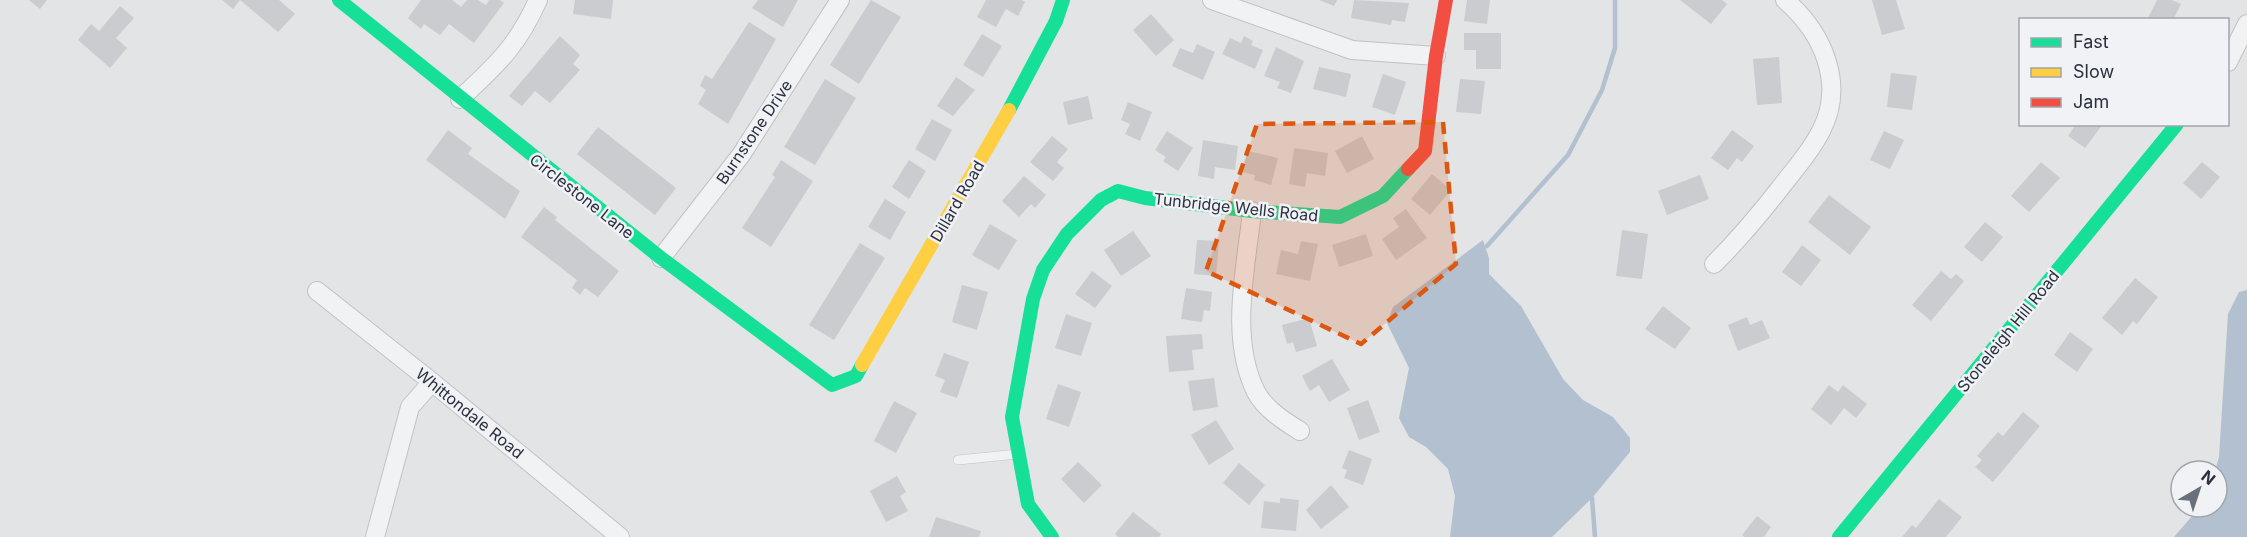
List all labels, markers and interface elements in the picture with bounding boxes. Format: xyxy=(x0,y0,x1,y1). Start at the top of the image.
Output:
legend xyxy=(2019,18,2229,126)
text: Fast xyxy=(2073,31,2109,52)
text: Slow xyxy=(2073,61,2114,82)
street label: Burnstone Drive xyxy=(712,76,796,188)
text: Jam xyxy=(2073,91,2109,112)
street label: Circlestone Lane xyxy=(526,149,638,243)
street label: Dillard Road xyxy=(926,157,988,245)
street label: Tunbridge Wells Road xyxy=(1153,188,1319,226)
street label: Stoneleigh Hill Road xyxy=(1953,266,2063,396)
street label: Whittondale Road xyxy=(412,363,528,463)
north arrow xyxy=(2169,459,2229,519)
text: N xyxy=(2197,466,2219,489)

